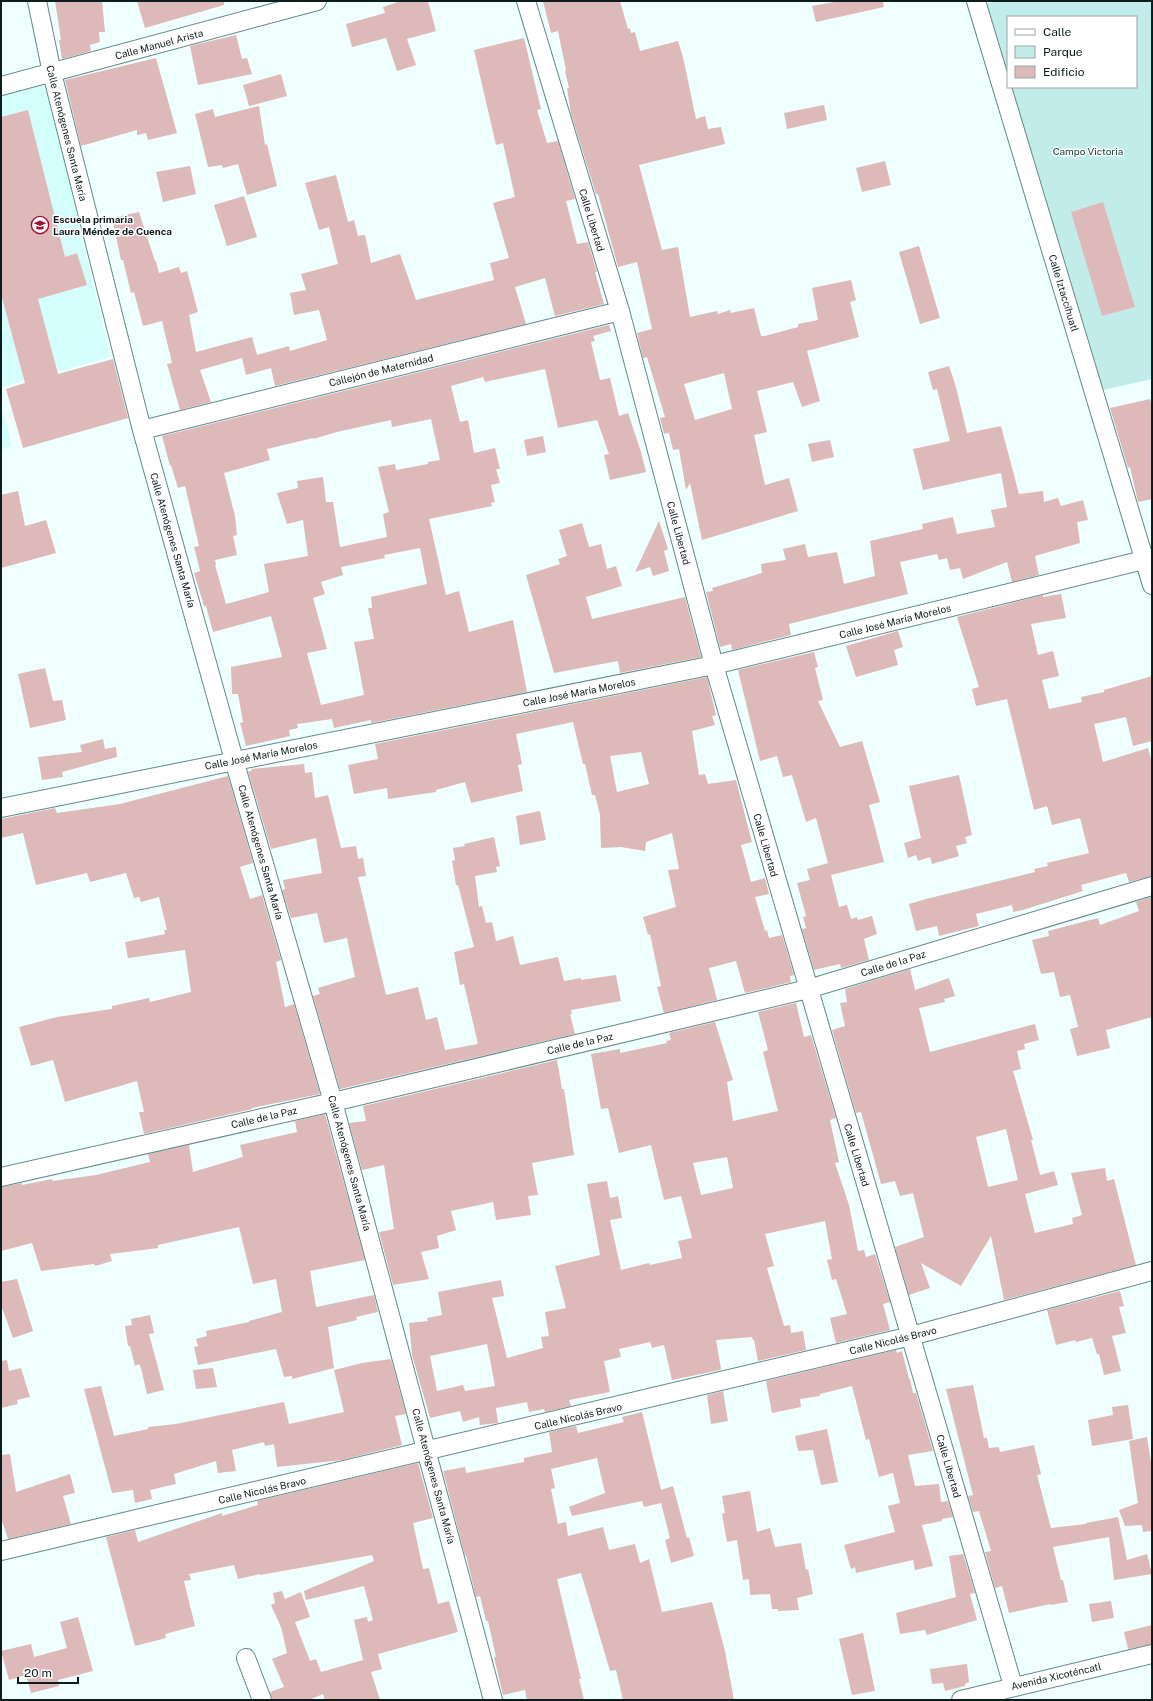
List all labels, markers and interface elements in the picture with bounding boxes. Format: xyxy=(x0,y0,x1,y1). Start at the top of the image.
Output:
legend xyxy=(1007,16,1137,88)
text: Calle xyxy=(1043,25,1072,39)
street label: Calle Manuel Arista xyxy=(114,26,204,62)
text: Parque xyxy=(1043,45,1083,59)
street label: Calle Atenógenes Santa María xyxy=(44,64,90,202)
text: Edificio xyxy=(1043,65,1085,79)
park label: Campo Victoria xyxy=(1053,145,1123,157)
street label: Calle Libertad xyxy=(577,187,607,253)
place label: Escuela primaria Laura Méndez de Cuenca xyxy=(53,213,172,237)
school or university icon: Escuela primaria Laura Méndez de Cuenca xyxy=(30,215,50,235)
street label: Calle Iztaccíhuatl xyxy=(1047,253,1081,333)
street label: Callejón de Maternidad xyxy=(328,351,434,389)
street label: Calle Atenógenes Santa María xyxy=(148,471,198,609)
street label: Calle Libertad xyxy=(665,500,693,566)
street label: Calle José María Morelos xyxy=(838,601,952,641)
street label: Calle José María Morelos xyxy=(522,675,636,709)
street label: Calle José María Morelos xyxy=(204,738,318,772)
street label: Calle Atenógenes Santa María xyxy=(236,783,286,921)
street label: Calle Libertad xyxy=(751,812,781,878)
street label: Calle de la Paz xyxy=(859,947,927,979)
street label: Calle de la Paz xyxy=(546,1030,614,1056)
street label: Calle Atenógenes Santa María xyxy=(326,1094,374,1232)
street label: Calle de la Paz xyxy=(230,1104,298,1130)
street label: Calle Libertad xyxy=(842,1122,872,1188)
street label: Calle Nicolás Bravo xyxy=(848,1323,938,1357)
street label: Calle Nicolás Bravo xyxy=(533,1400,623,1432)
street label: Calle Atenógenes Santa María xyxy=(410,1407,458,1545)
street label: Calle Libertad xyxy=(934,1433,964,1499)
street label: Calle Nicolás Bravo xyxy=(217,1474,307,1506)
scale bar xyxy=(18,1659,78,1685)
street label: Avenida Xicoténcatl xyxy=(1010,1660,1102,1692)
text: 20 m xyxy=(24,1666,52,1680)

